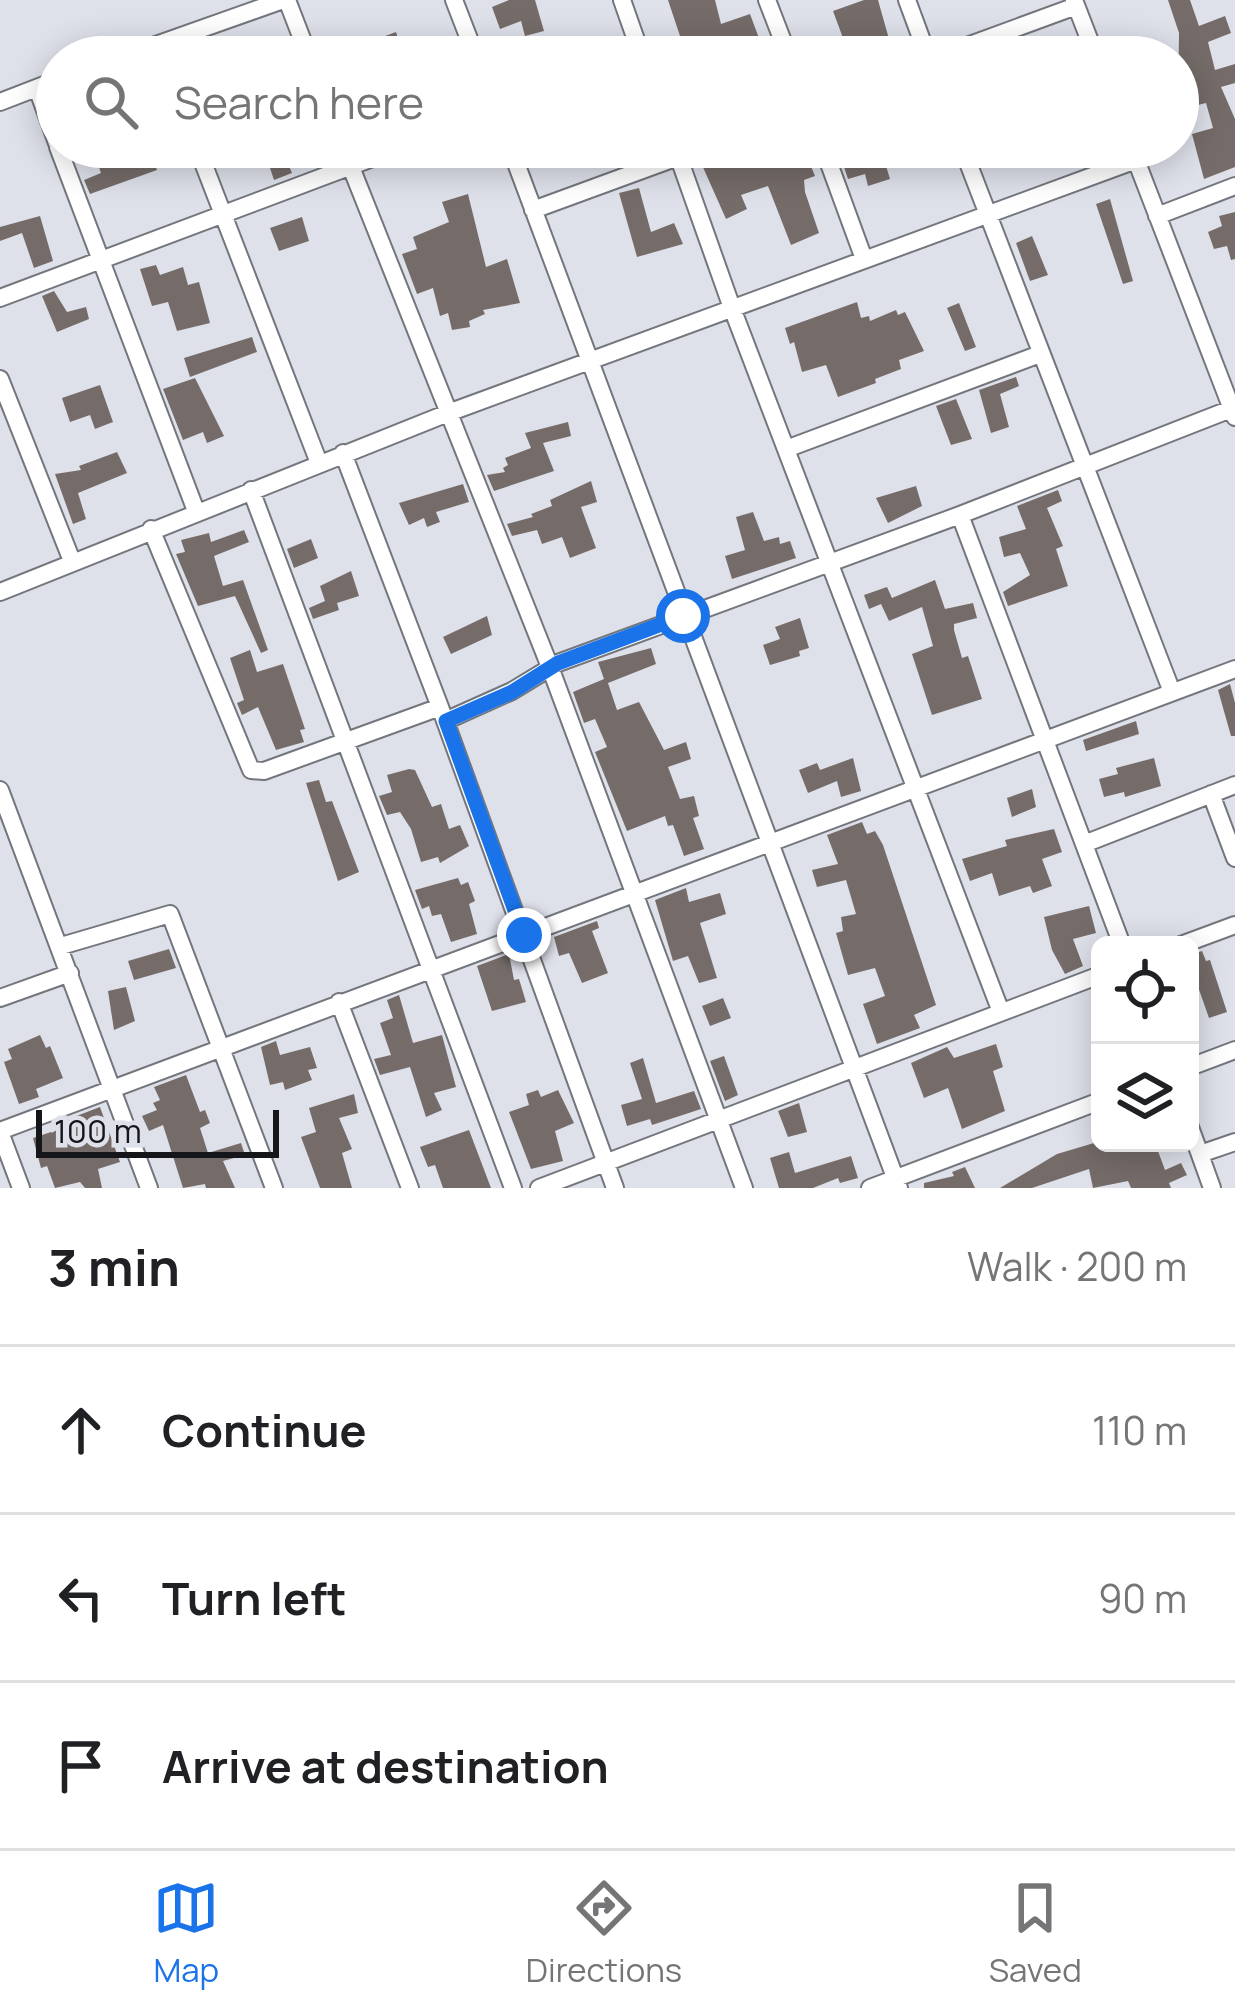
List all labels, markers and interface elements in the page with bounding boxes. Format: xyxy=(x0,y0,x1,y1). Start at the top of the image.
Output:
search box xyxy=(36,36,1199,168)
icon: search xyxy=(78,69,144,135)
text: Search here xyxy=(174,71,424,133)
route start xyxy=(656,589,710,643)
route end xyxy=(497,908,551,962)
map controls xyxy=(1091,936,1199,1152)
button: locate xyxy=(1091,936,1199,1044)
button: layers xyxy=(1091,1044,1199,1152)
scale bar xyxy=(36,1104,279,1157)
text: 100 m xyxy=(54,1108,142,1153)
text: 3 min xyxy=(48,1232,180,1301)
text: Walk · 200 m xyxy=(967,1239,1187,1293)
icon: ahead xyxy=(48,1397,114,1463)
text: Continue xyxy=(162,1399,367,1461)
text: 110 m xyxy=(1092,1403,1187,1457)
icon: left xyxy=(48,1565,114,1631)
text: Turn left xyxy=(162,1567,347,1629)
text: 90 m xyxy=(1098,1571,1187,1625)
icon: arrive xyxy=(48,1733,114,1799)
text: Arrive at destination xyxy=(162,1735,609,1797)
tab: Map xyxy=(153,1875,219,1992)
tab: Directions xyxy=(526,1875,682,1992)
tab: Saved xyxy=(989,1875,1082,1992)

